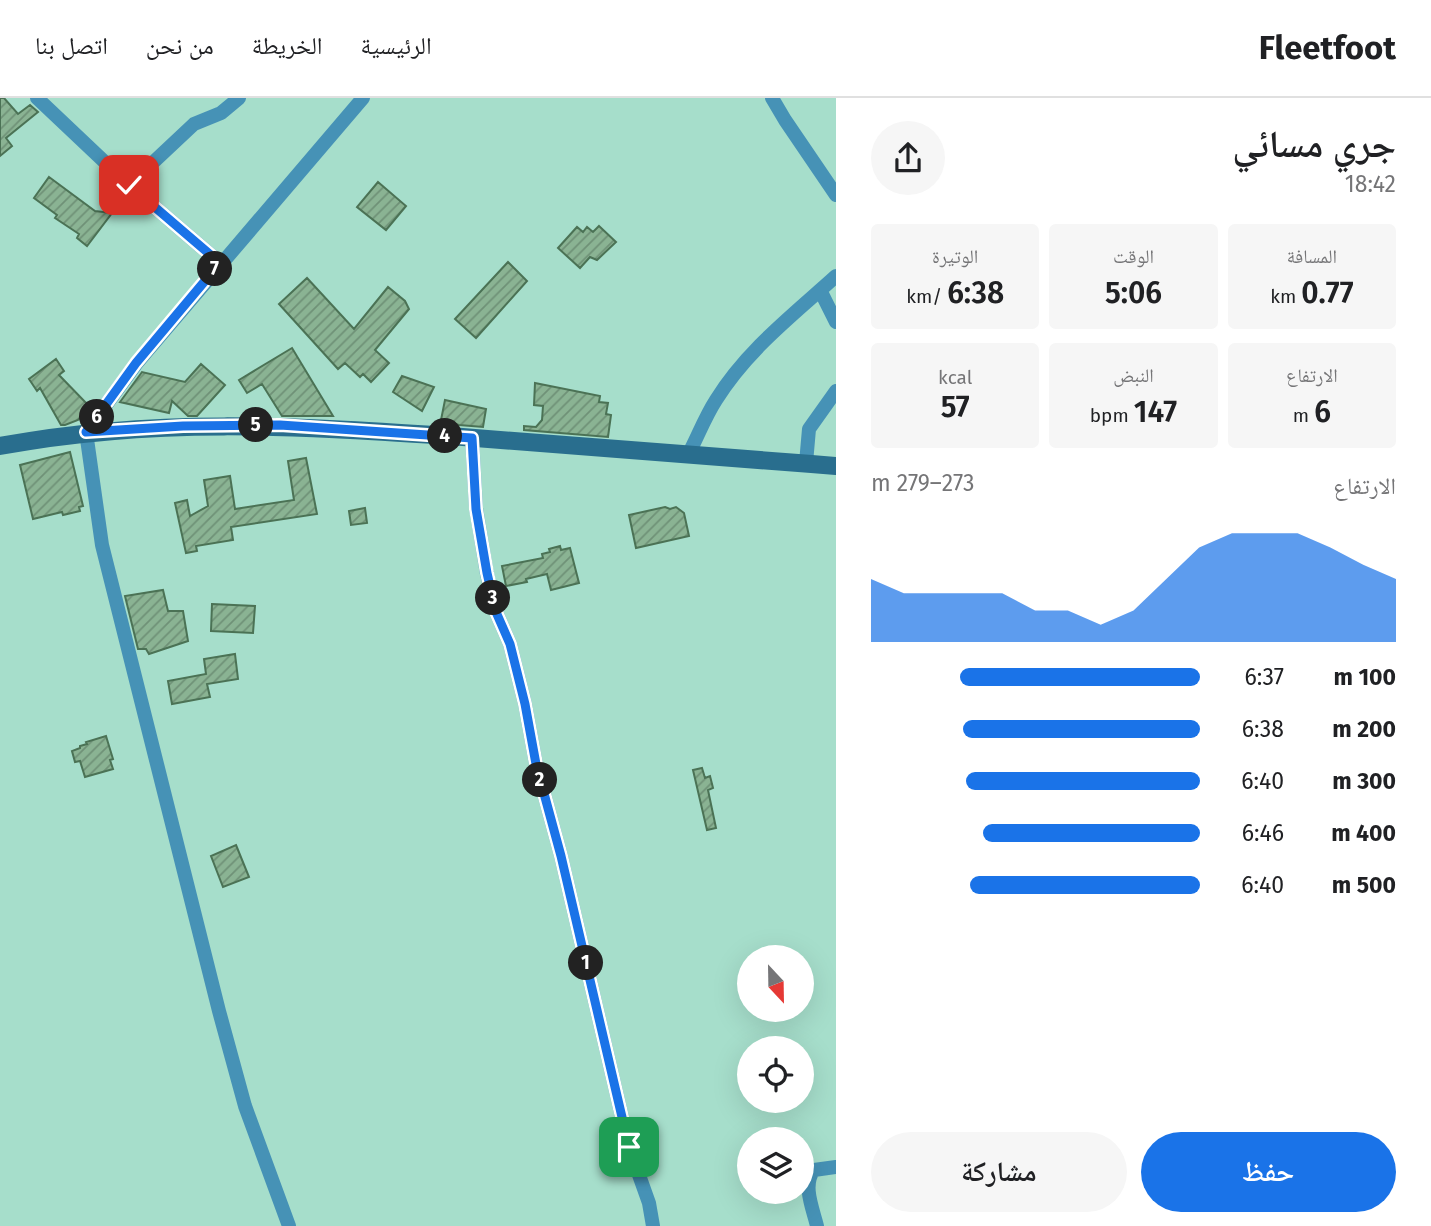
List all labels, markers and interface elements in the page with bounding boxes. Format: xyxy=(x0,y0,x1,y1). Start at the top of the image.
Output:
text: Fleetfoot xyxy=(1259,28,1396,68)
text: اتصل بنا xyxy=(35,32,108,60)
text: من نحن xyxy=(146,32,214,60)
text: الخريطة xyxy=(252,32,322,60)
text: الرئيسية xyxy=(360,32,432,60)
button: share xyxy=(871,121,945,195)
text: جري مسائي xyxy=(1232,121,1396,167)
pin xyxy=(99,155,159,215)
icon: check xyxy=(110,166,148,204)
text: 18:42 xyxy=(1345,170,1396,198)
text: الوتيرة xyxy=(932,245,978,268)
text: الوقت xyxy=(1113,245,1154,268)
text: المسافة xyxy=(1287,245,1337,268)
pin: 7 xyxy=(198,252,232,286)
text: 7 xyxy=(210,257,219,280)
text: 6:38 xyxy=(947,275,1004,311)
text: 5:06 xyxy=(1105,275,1162,311)
text: 0.77 xyxy=(1301,275,1354,311)
text: /km xyxy=(906,285,947,308)
text: km xyxy=(1270,285,1301,308)
text: النبض xyxy=(1113,364,1154,387)
text: الارتفاع xyxy=(1286,364,1338,387)
text: kcal xyxy=(938,366,972,389)
text: 57 xyxy=(941,389,970,425)
text: 147 xyxy=(1134,394,1177,430)
text: 6 xyxy=(1314,394,1331,430)
pin: 6 xyxy=(80,400,114,434)
text: bpm xyxy=(1090,404,1134,427)
text: m xyxy=(1293,404,1314,427)
text: 6 xyxy=(91,405,102,428)
pin: 5 xyxy=(238,408,274,442)
text: 5 xyxy=(250,413,261,436)
pin: 4 xyxy=(428,418,462,454)
text: 4 xyxy=(439,424,450,447)
text: 273–279 m xyxy=(871,469,974,497)
text: الارتفاع xyxy=(1333,472,1396,500)
pin: 3 xyxy=(476,580,510,616)
text: 3 xyxy=(488,586,497,609)
text: 6:37 xyxy=(1244,663,1284,691)
text: 100 m xyxy=(1334,663,1396,691)
text: 6:38 xyxy=(1242,715,1284,743)
text: 200 m xyxy=(1332,715,1396,743)
pin: 2 xyxy=(522,762,558,798)
text: 6:40 xyxy=(1241,767,1284,795)
text: 300 m xyxy=(1332,767,1396,795)
text: 2 xyxy=(535,768,544,791)
text: 6:46 xyxy=(1242,819,1284,847)
text: 400 m xyxy=(1331,819,1396,847)
text: 6:40 xyxy=(1241,871,1284,899)
text: 500 m xyxy=(1332,871,1396,899)
north arrow xyxy=(737,945,814,1022)
map controls xyxy=(737,945,814,1204)
pin: 1 xyxy=(568,946,604,980)
text: 1 xyxy=(581,951,590,974)
button: locate xyxy=(737,1036,814,1113)
pin xyxy=(599,1117,659,1177)
button: layers xyxy=(737,1127,814,1204)
icon: arrive xyxy=(610,1128,648,1166)
button: مشاركة xyxy=(871,1132,1127,1212)
button: حفظ xyxy=(1141,1132,1396,1212)

